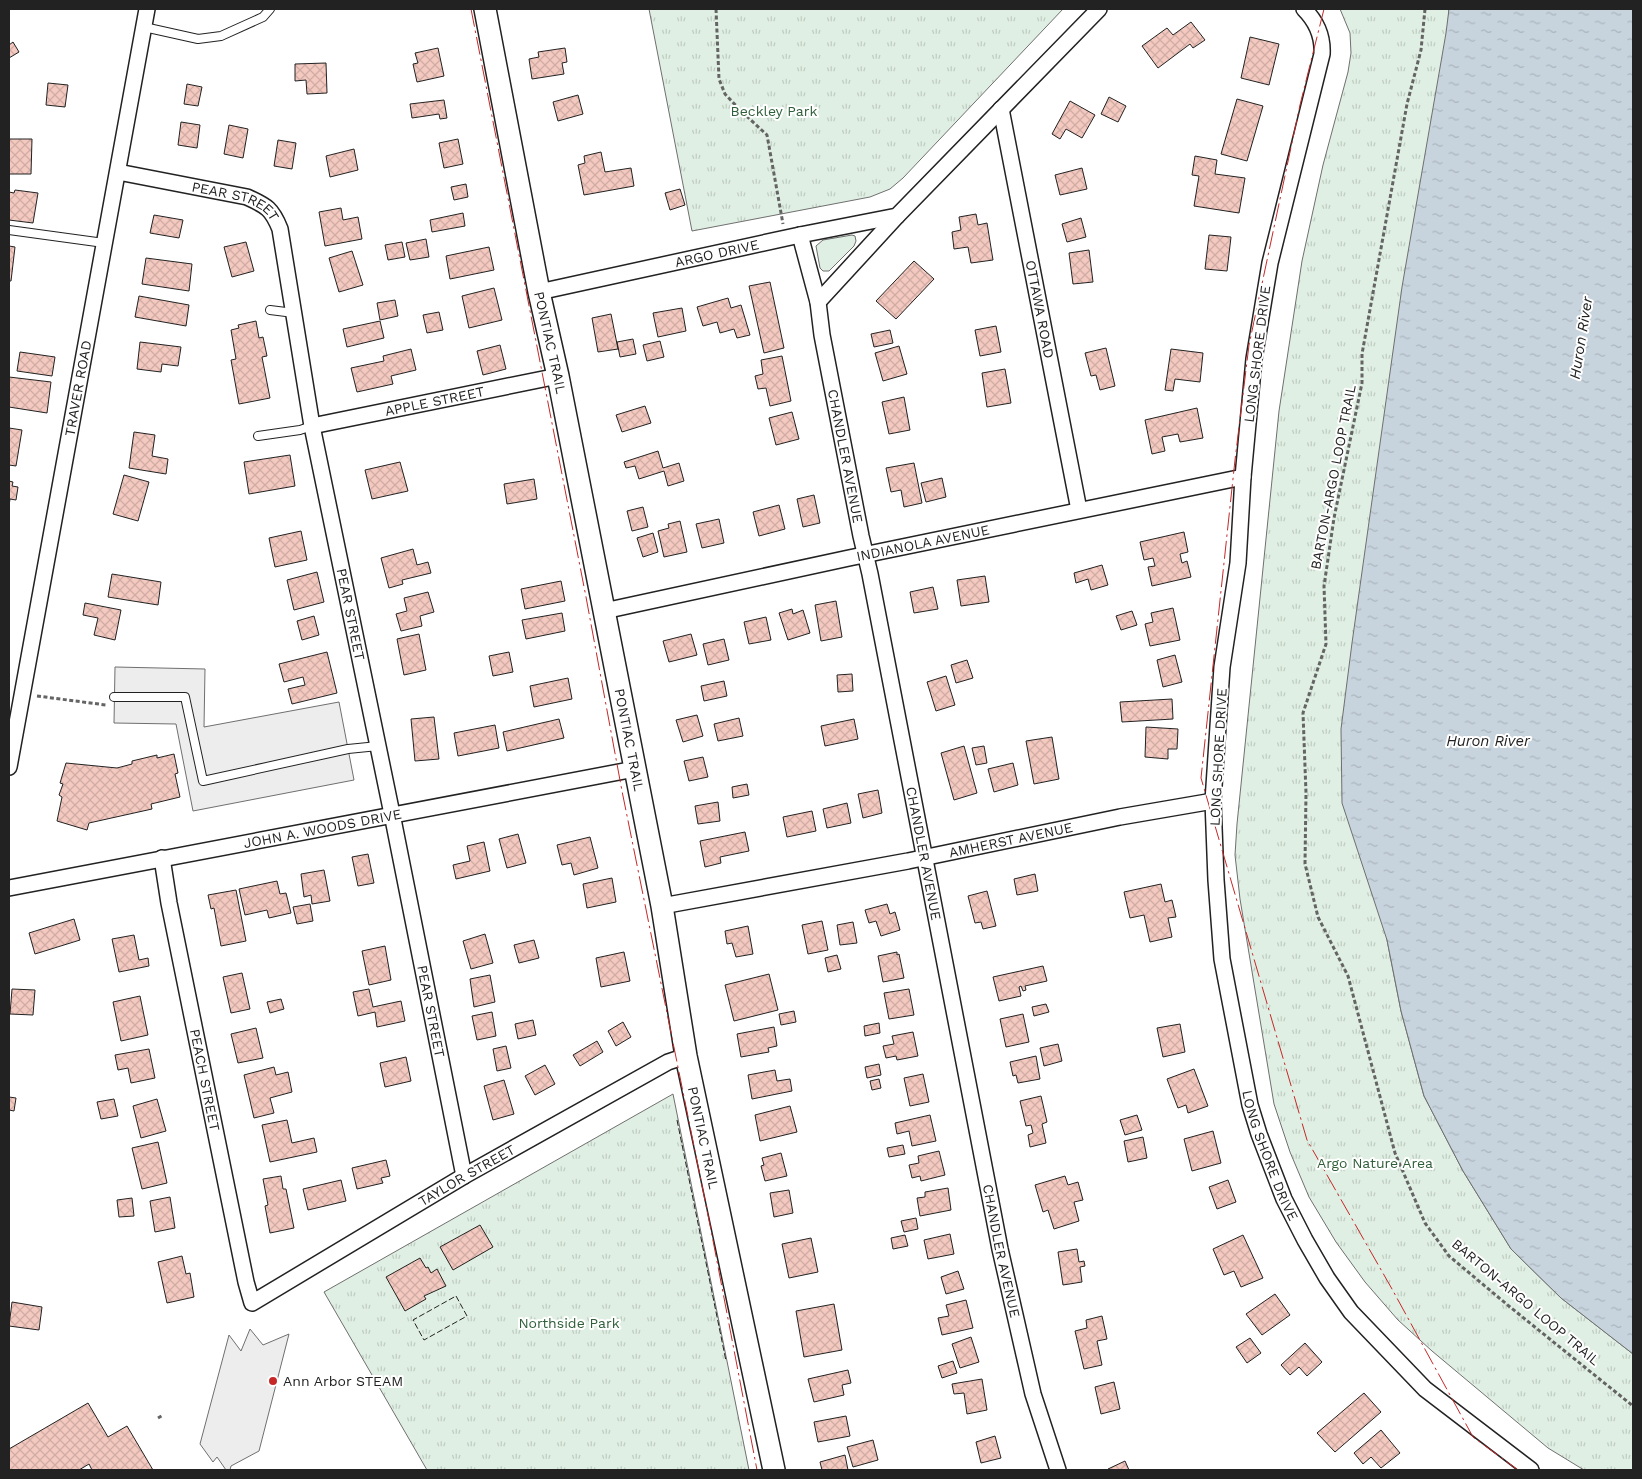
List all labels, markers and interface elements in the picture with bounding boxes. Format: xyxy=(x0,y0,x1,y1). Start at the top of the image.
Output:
park label: Beckley Park xyxy=(731,103,817,119)
street label: PEAR STREET xyxy=(190,178,283,224)
street label: ARGO DRIVE xyxy=(673,236,760,270)
street label: OTTAWA ROAD xyxy=(1023,259,1057,360)
street label: LONG SHORE DRIVE xyxy=(1241,284,1273,423)
street label: PONTIAC TRAIL xyxy=(531,290,569,395)
water label: Huron River xyxy=(1566,294,1597,381)
street label: TRAVER ROAD xyxy=(61,339,95,437)
street label: APPLE STREET xyxy=(383,383,486,419)
street label: BARTON-ARGO LOOP TRAIL xyxy=(1307,383,1359,571)
street label: CHANDLER AVENUE xyxy=(825,388,866,524)
street label: INDIANOLA AVENUE xyxy=(855,521,991,564)
street label: PEAR STREET xyxy=(334,567,368,662)
street label: PONTIAC TRAIL xyxy=(611,687,647,793)
street label: LONG SHORE DRIVE xyxy=(1206,688,1230,826)
water label: Huron River xyxy=(1446,732,1531,750)
street label: CHANDLER AVENUE xyxy=(903,785,945,922)
street label: JOHN A. WOODS DRIVE xyxy=(242,806,403,851)
street label: AMHERST AVENUE xyxy=(947,819,1074,860)
street label: PEAR STREET xyxy=(414,964,448,1059)
street label: PEACH STREET xyxy=(187,1027,223,1133)
street label: PONTIAC TRAIL xyxy=(685,1085,722,1191)
street label: LONG SHORE DRIVE xyxy=(1239,1089,1302,1223)
street label: TAYLOR STREET xyxy=(416,1141,518,1209)
park label: Argo Nature Area xyxy=(1317,1155,1433,1171)
street label: CHANDLER AVENUE xyxy=(980,1183,1023,1319)
street label: BARTON-ARGO LOOP TRAIL xyxy=(1449,1235,1603,1369)
park label: Northside Park xyxy=(518,1315,620,1331)
place label: Ann Arbor STEAM xyxy=(283,1373,403,1389)
marker: Ann Arbor STEAM xyxy=(267,1375,279,1387)

